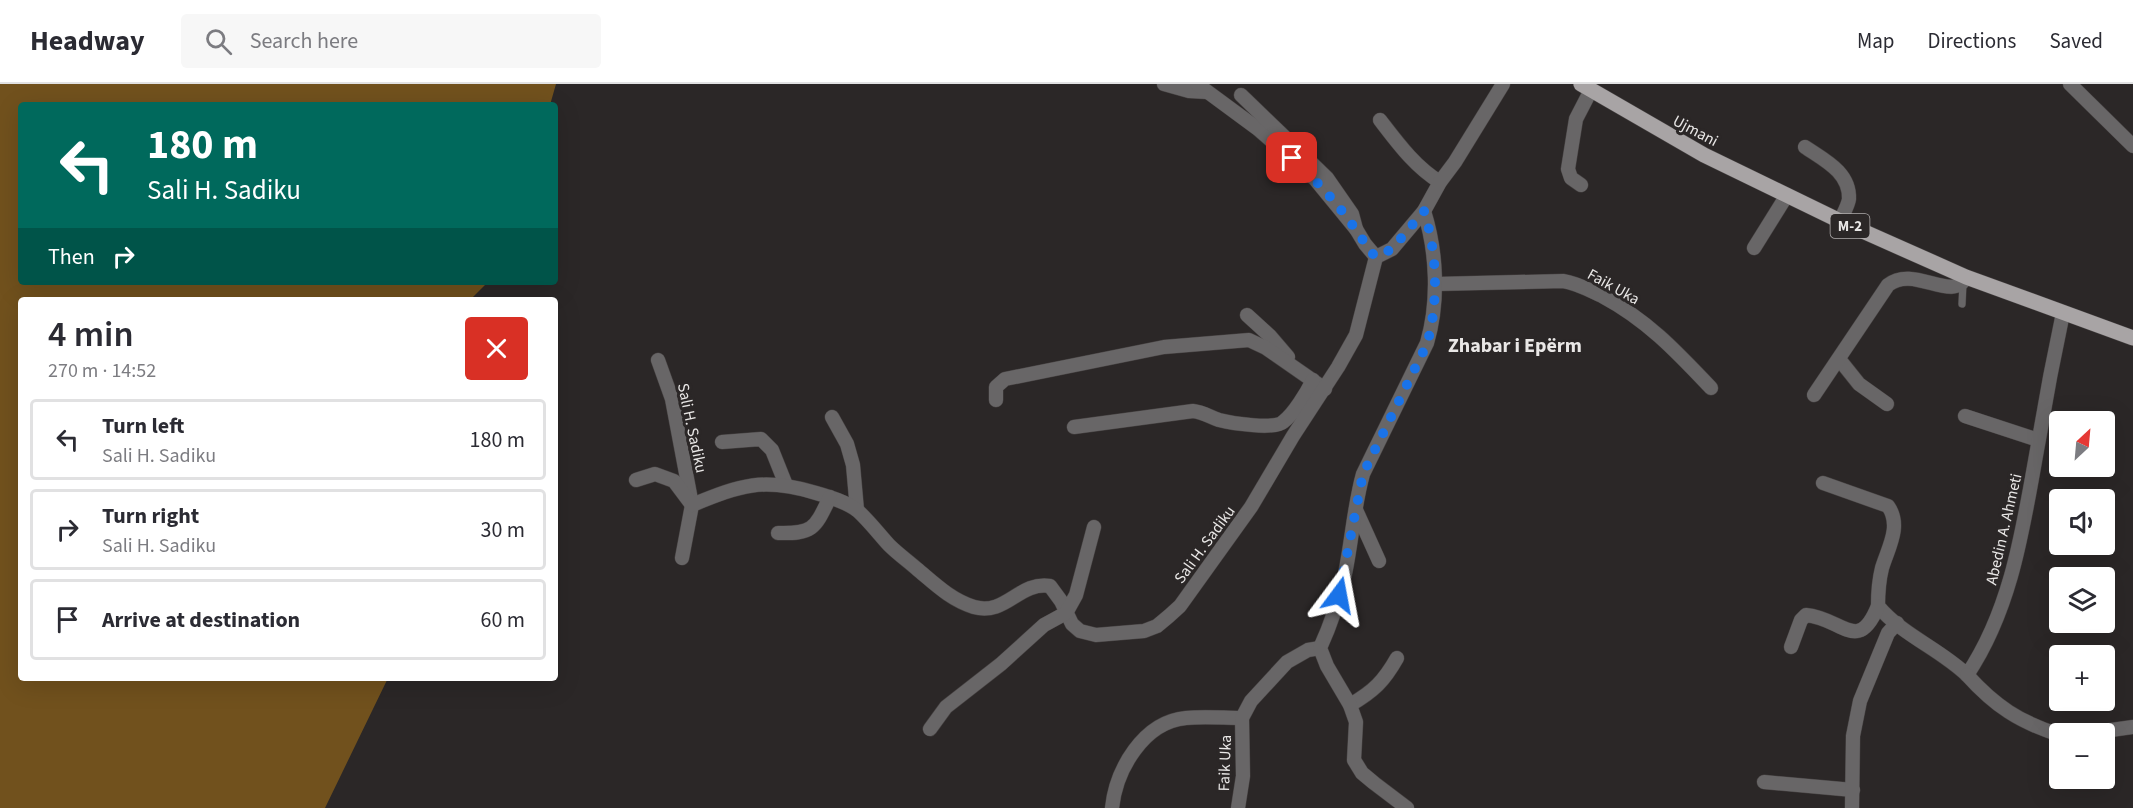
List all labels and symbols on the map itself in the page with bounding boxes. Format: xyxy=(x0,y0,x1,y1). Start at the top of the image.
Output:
street label: Ujmani xyxy=(1669,110,1722,152)
pin xyxy=(1266,132,1317,183)
road number: M-2 xyxy=(1830,214,1870,238)
street label: Faik Uka xyxy=(1583,264,1644,310)
district label: Zhabar i Epërm xyxy=(1448,332,1582,360)
street label: Sali H. Sadiku xyxy=(672,381,712,475)
north arrow xyxy=(2049,411,2115,477)
street label: Abedin A. Ahmeti xyxy=(1980,471,2028,587)
street label: Sali H. Sadiku xyxy=(1169,501,1241,588)
position arrow xyxy=(1307,563,1371,627)
street label: Faik Uka xyxy=(1213,734,1237,792)

